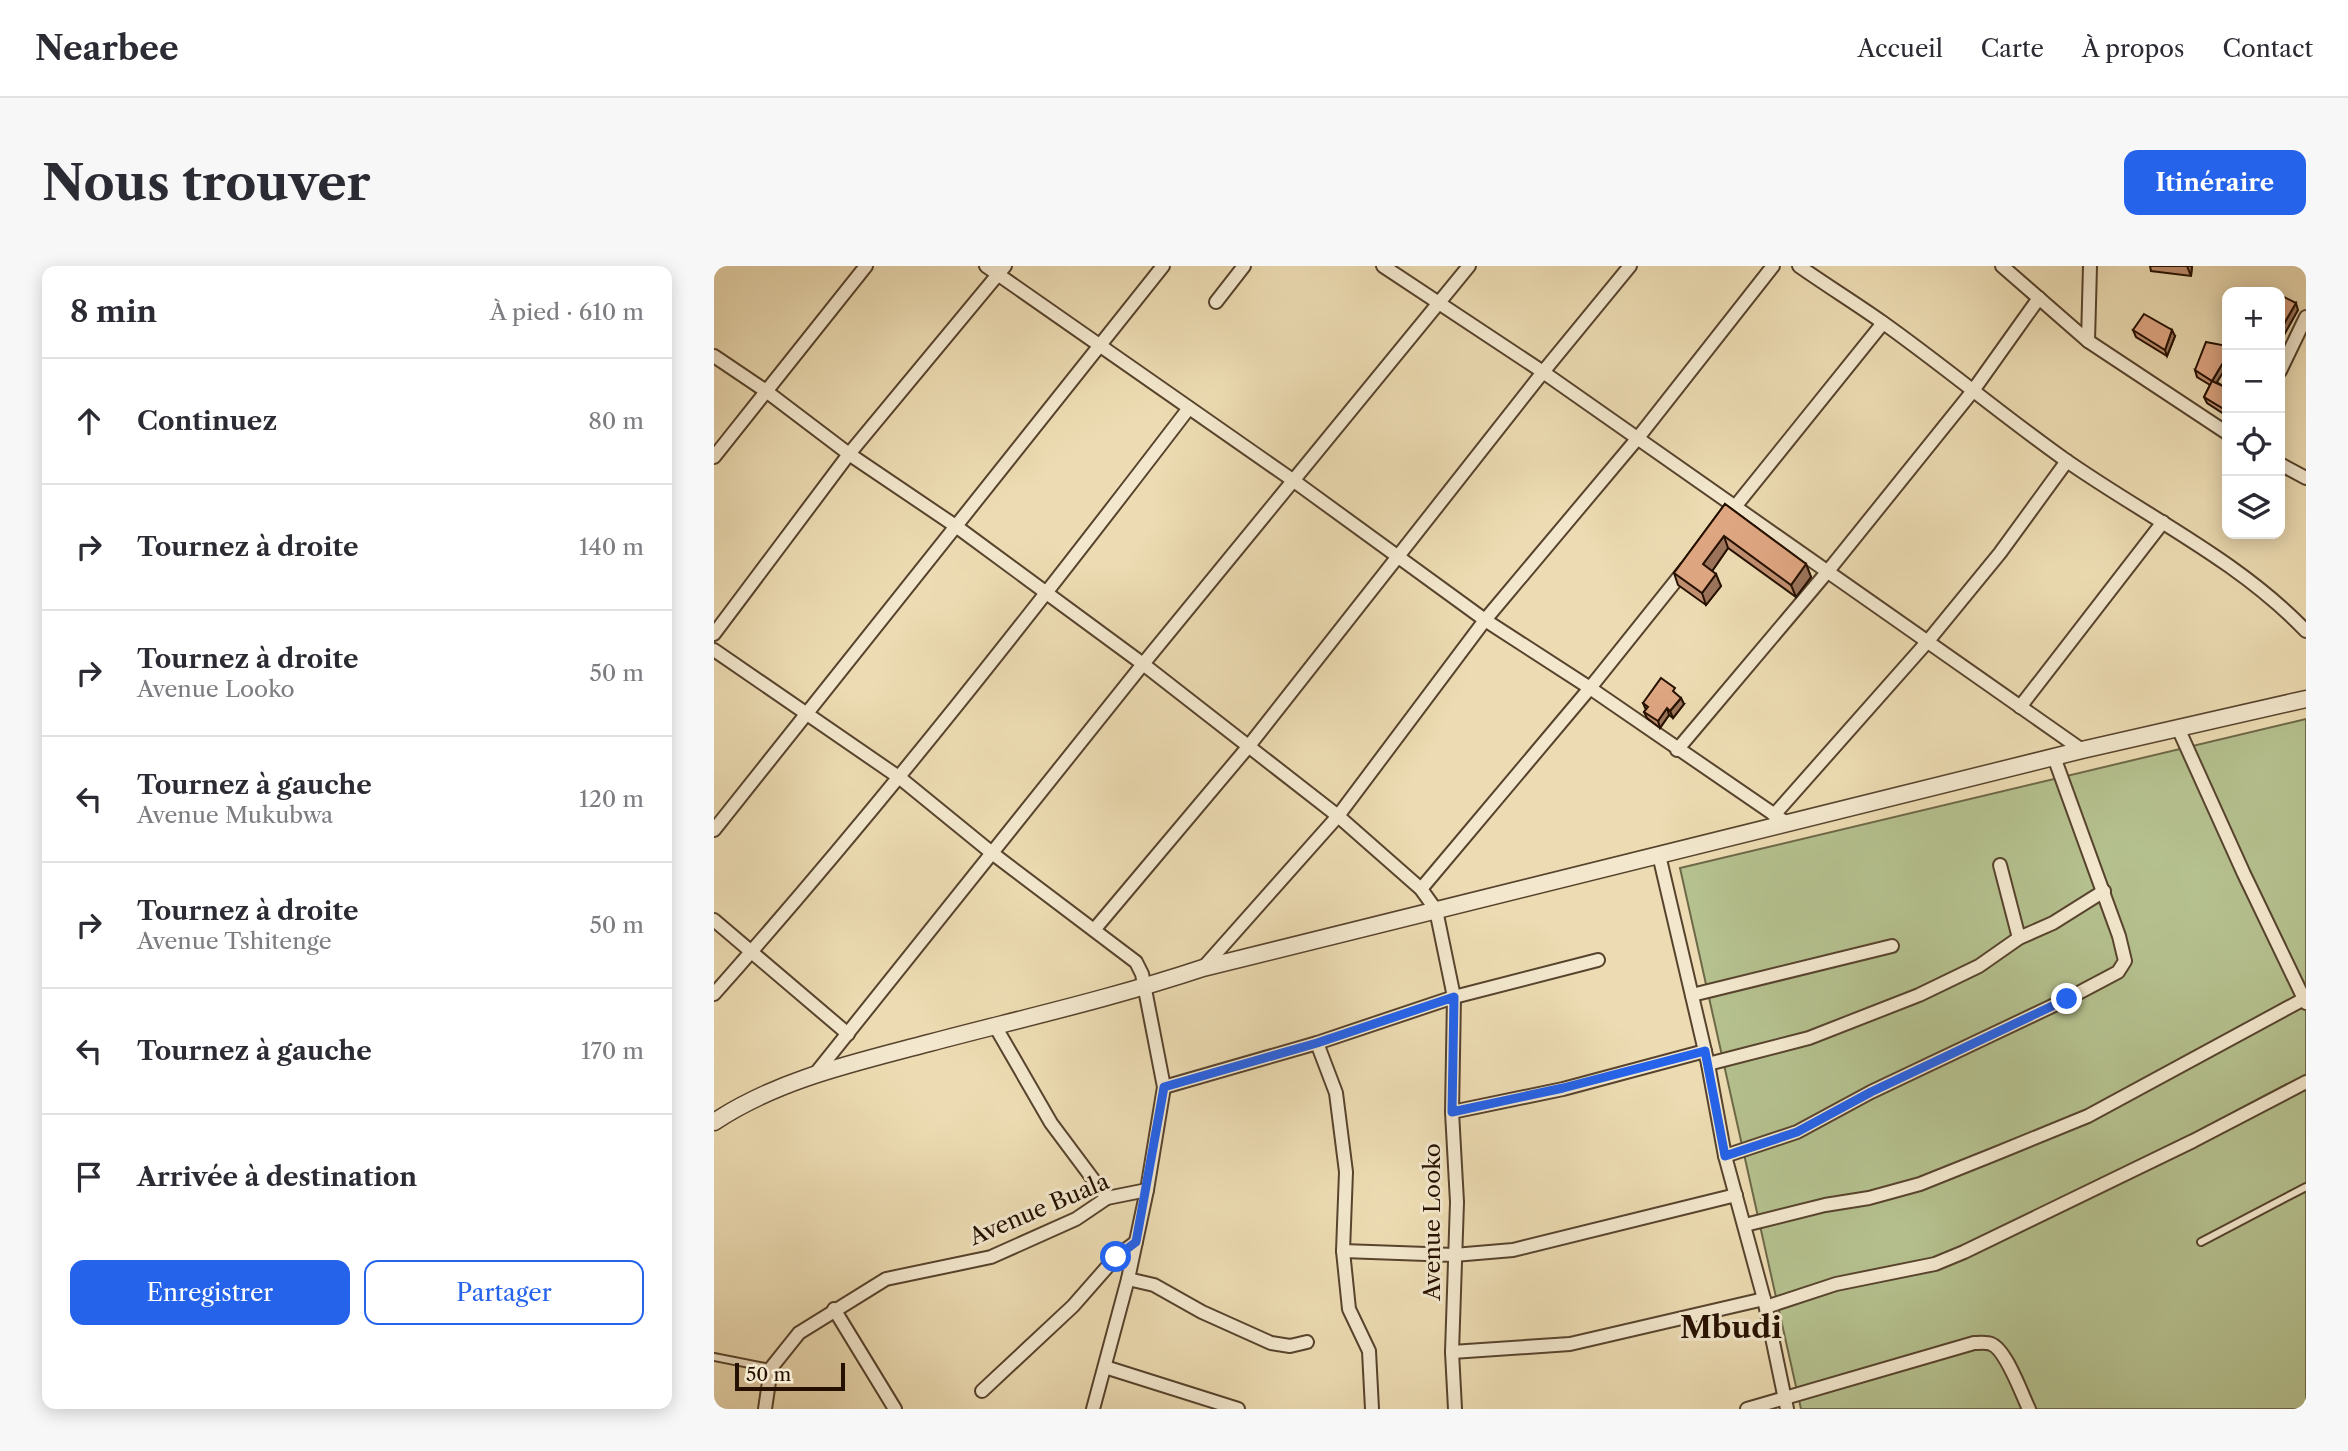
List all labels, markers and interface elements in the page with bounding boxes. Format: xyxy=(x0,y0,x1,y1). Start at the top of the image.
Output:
text: Nearbee xyxy=(35,28,179,69)
text: Accueil xyxy=(1858,34,1943,63)
text: Carte xyxy=(1981,34,2044,63)
text: À propos xyxy=(2082,34,2185,63)
text: Contact xyxy=(2223,34,2313,63)
button: Itinéraire xyxy=(2124,150,2306,215)
text: Nous trouver xyxy=(42,152,370,213)
map controls xyxy=(2222,287,2285,539)
button: + xyxy=(2222,287,2285,350)
text: 8 min xyxy=(70,293,157,330)
text: À pied · 610 m xyxy=(490,298,644,326)
button: − xyxy=(2222,350,2285,413)
icon: ahead xyxy=(70,402,108,440)
text: Continuez xyxy=(137,405,277,437)
text: 80 m xyxy=(588,407,644,435)
button: locate xyxy=(2222,413,2285,476)
button: layers xyxy=(2222,476,2285,539)
icon: right xyxy=(70,528,108,566)
text: Tournez à droite xyxy=(137,531,359,563)
text: 140 m xyxy=(579,533,644,561)
text: Tournez à droite xyxy=(137,643,359,675)
icon: right xyxy=(70,654,108,692)
text: 50 m xyxy=(589,659,644,687)
text: Avenue Looko xyxy=(137,675,295,703)
text: Tournez à gauche xyxy=(137,769,372,801)
icon: left xyxy=(70,780,108,818)
text: 120 m xyxy=(579,785,644,813)
text: Avenue Mukubwa xyxy=(137,801,333,829)
text: Tournez à droite xyxy=(137,895,359,927)
icon: right xyxy=(70,906,108,944)
text: 50 m xyxy=(589,911,644,939)
text: Avenue Tshitenge xyxy=(137,927,332,955)
route end xyxy=(2051,983,2082,1014)
icon: left xyxy=(70,1032,108,1070)
text: Tournez à gauche xyxy=(137,1035,372,1067)
text: 170 m xyxy=(581,1037,644,1065)
street label: Avenue Looko xyxy=(1418,1143,1446,1302)
icon: arrive xyxy=(70,1158,108,1196)
text: Arrivée à destination xyxy=(137,1161,417,1193)
street label: Avenue Buala xyxy=(964,1167,1114,1251)
route start xyxy=(1100,1241,1131,1272)
button: Enregistrer xyxy=(70,1260,350,1325)
button: Partager xyxy=(364,1260,644,1325)
district label: Mbudi xyxy=(1680,1309,1782,1346)
scale bar xyxy=(735,1360,845,1392)
text: 50 m xyxy=(746,1363,791,1386)

